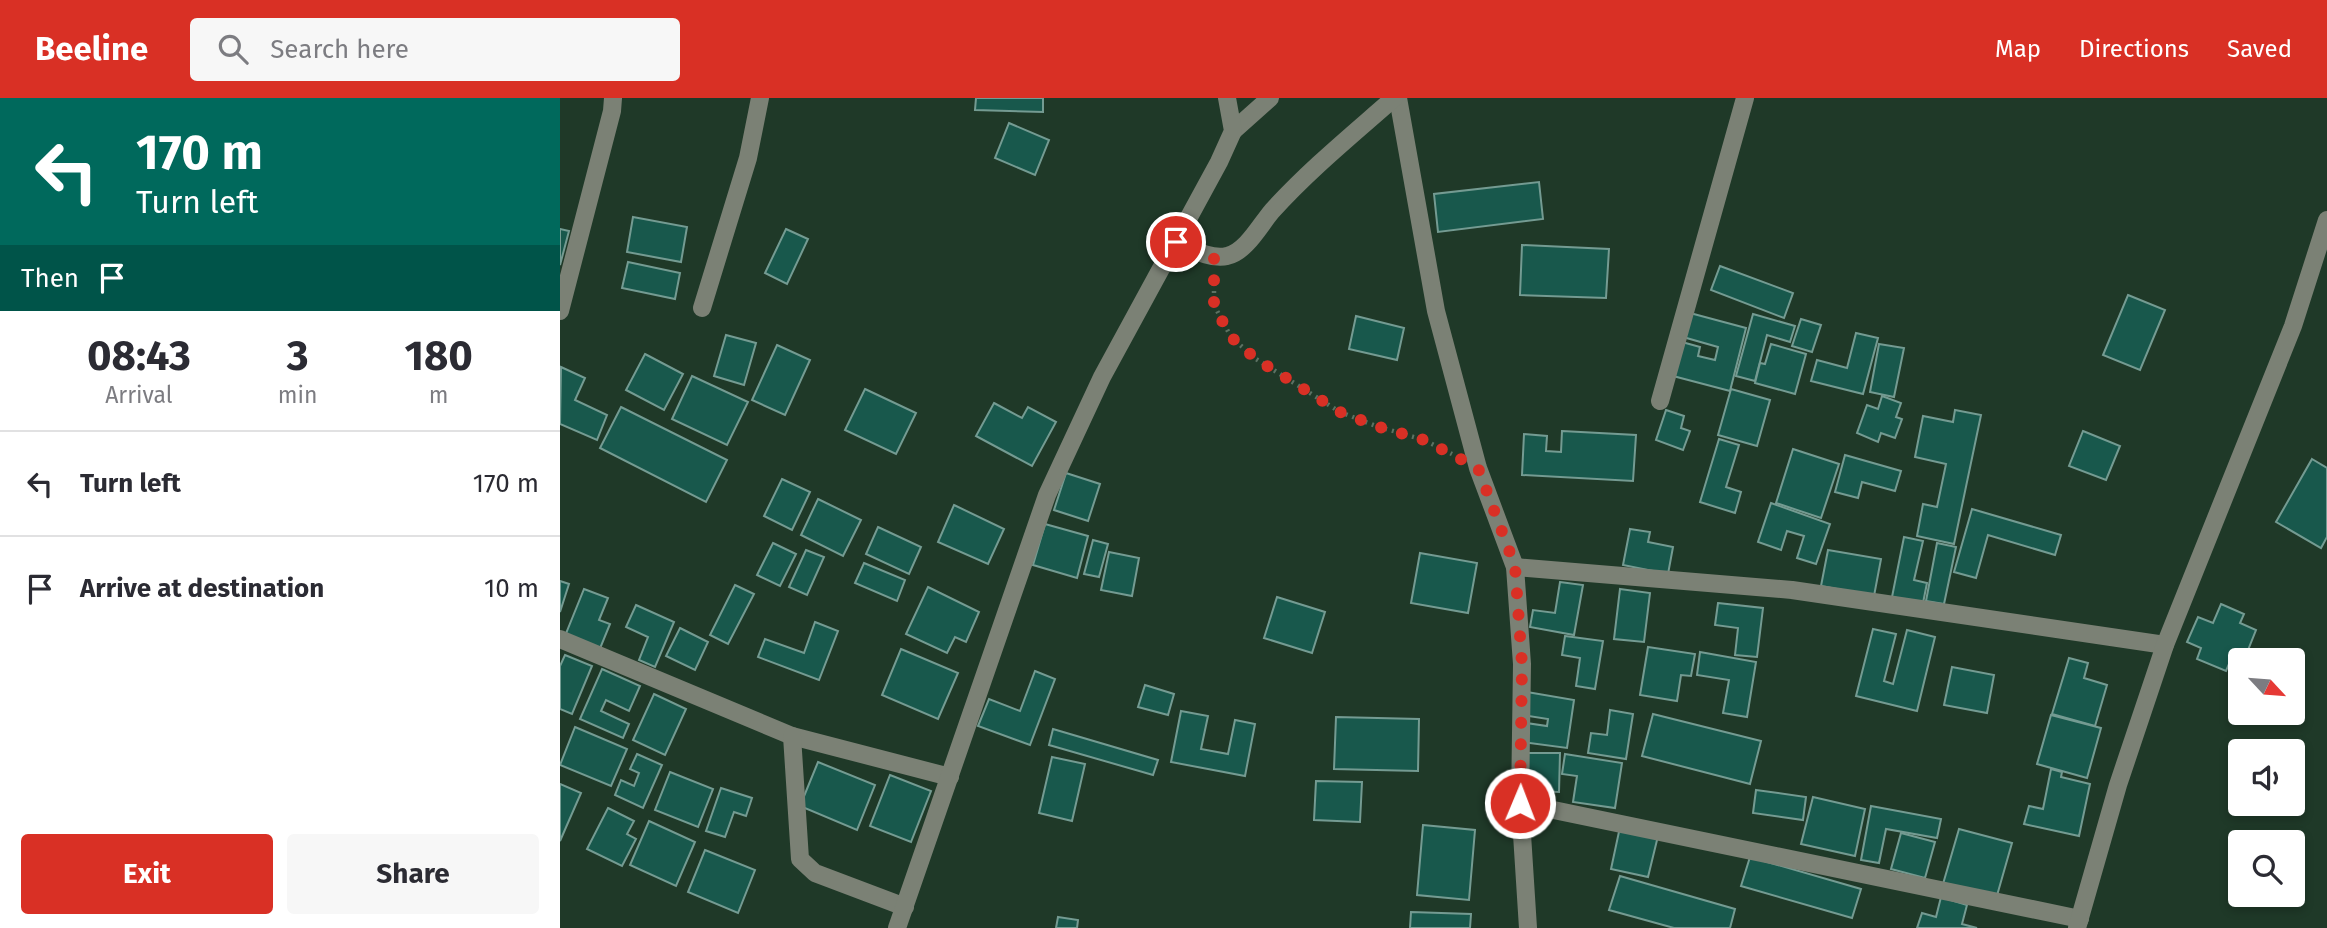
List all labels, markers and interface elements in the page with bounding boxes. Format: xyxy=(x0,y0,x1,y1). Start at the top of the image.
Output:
search box xyxy=(190,18,680,81)
text: Beeline xyxy=(35,29,148,69)
icon: search xyxy=(214,30,252,68)
text: Search here xyxy=(270,34,409,65)
text: Map xyxy=(1995,35,2041,63)
text: Directions xyxy=(2079,35,2189,63)
text: Saved xyxy=(2227,35,2292,63)
text: 170 m xyxy=(136,123,263,182)
icon: left xyxy=(21,126,112,217)
text: Turn left xyxy=(136,183,258,221)
pin xyxy=(1146,212,1206,272)
icon: arrive xyxy=(1157,223,1195,261)
icon: arrive xyxy=(93,259,131,297)
text: Then xyxy=(21,263,79,294)
text: 08:43 xyxy=(87,331,191,381)
text: 3 xyxy=(287,331,309,381)
text: 180 xyxy=(404,331,473,381)
text: Arrival xyxy=(105,381,173,409)
text: min xyxy=(278,381,317,409)
text: m xyxy=(429,381,449,409)
icon: left xyxy=(21,465,59,503)
text: Turn left xyxy=(80,468,181,499)
text: 170 m xyxy=(473,468,539,499)
icon: arrive xyxy=(21,570,59,608)
text: Arrive at destination xyxy=(80,573,324,604)
text: 10 m xyxy=(484,573,539,604)
north arrow xyxy=(2228,648,2305,724)
map controls xyxy=(2228,648,2305,907)
button: sound xyxy=(2228,739,2305,816)
position arrow xyxy=(1483,766,1557,840)
button: search xyxy=(2228,830,2305,907)
button: Exit xyxy=(21,834,273,914)
button: Share xyxy=(287,834,539,914)

